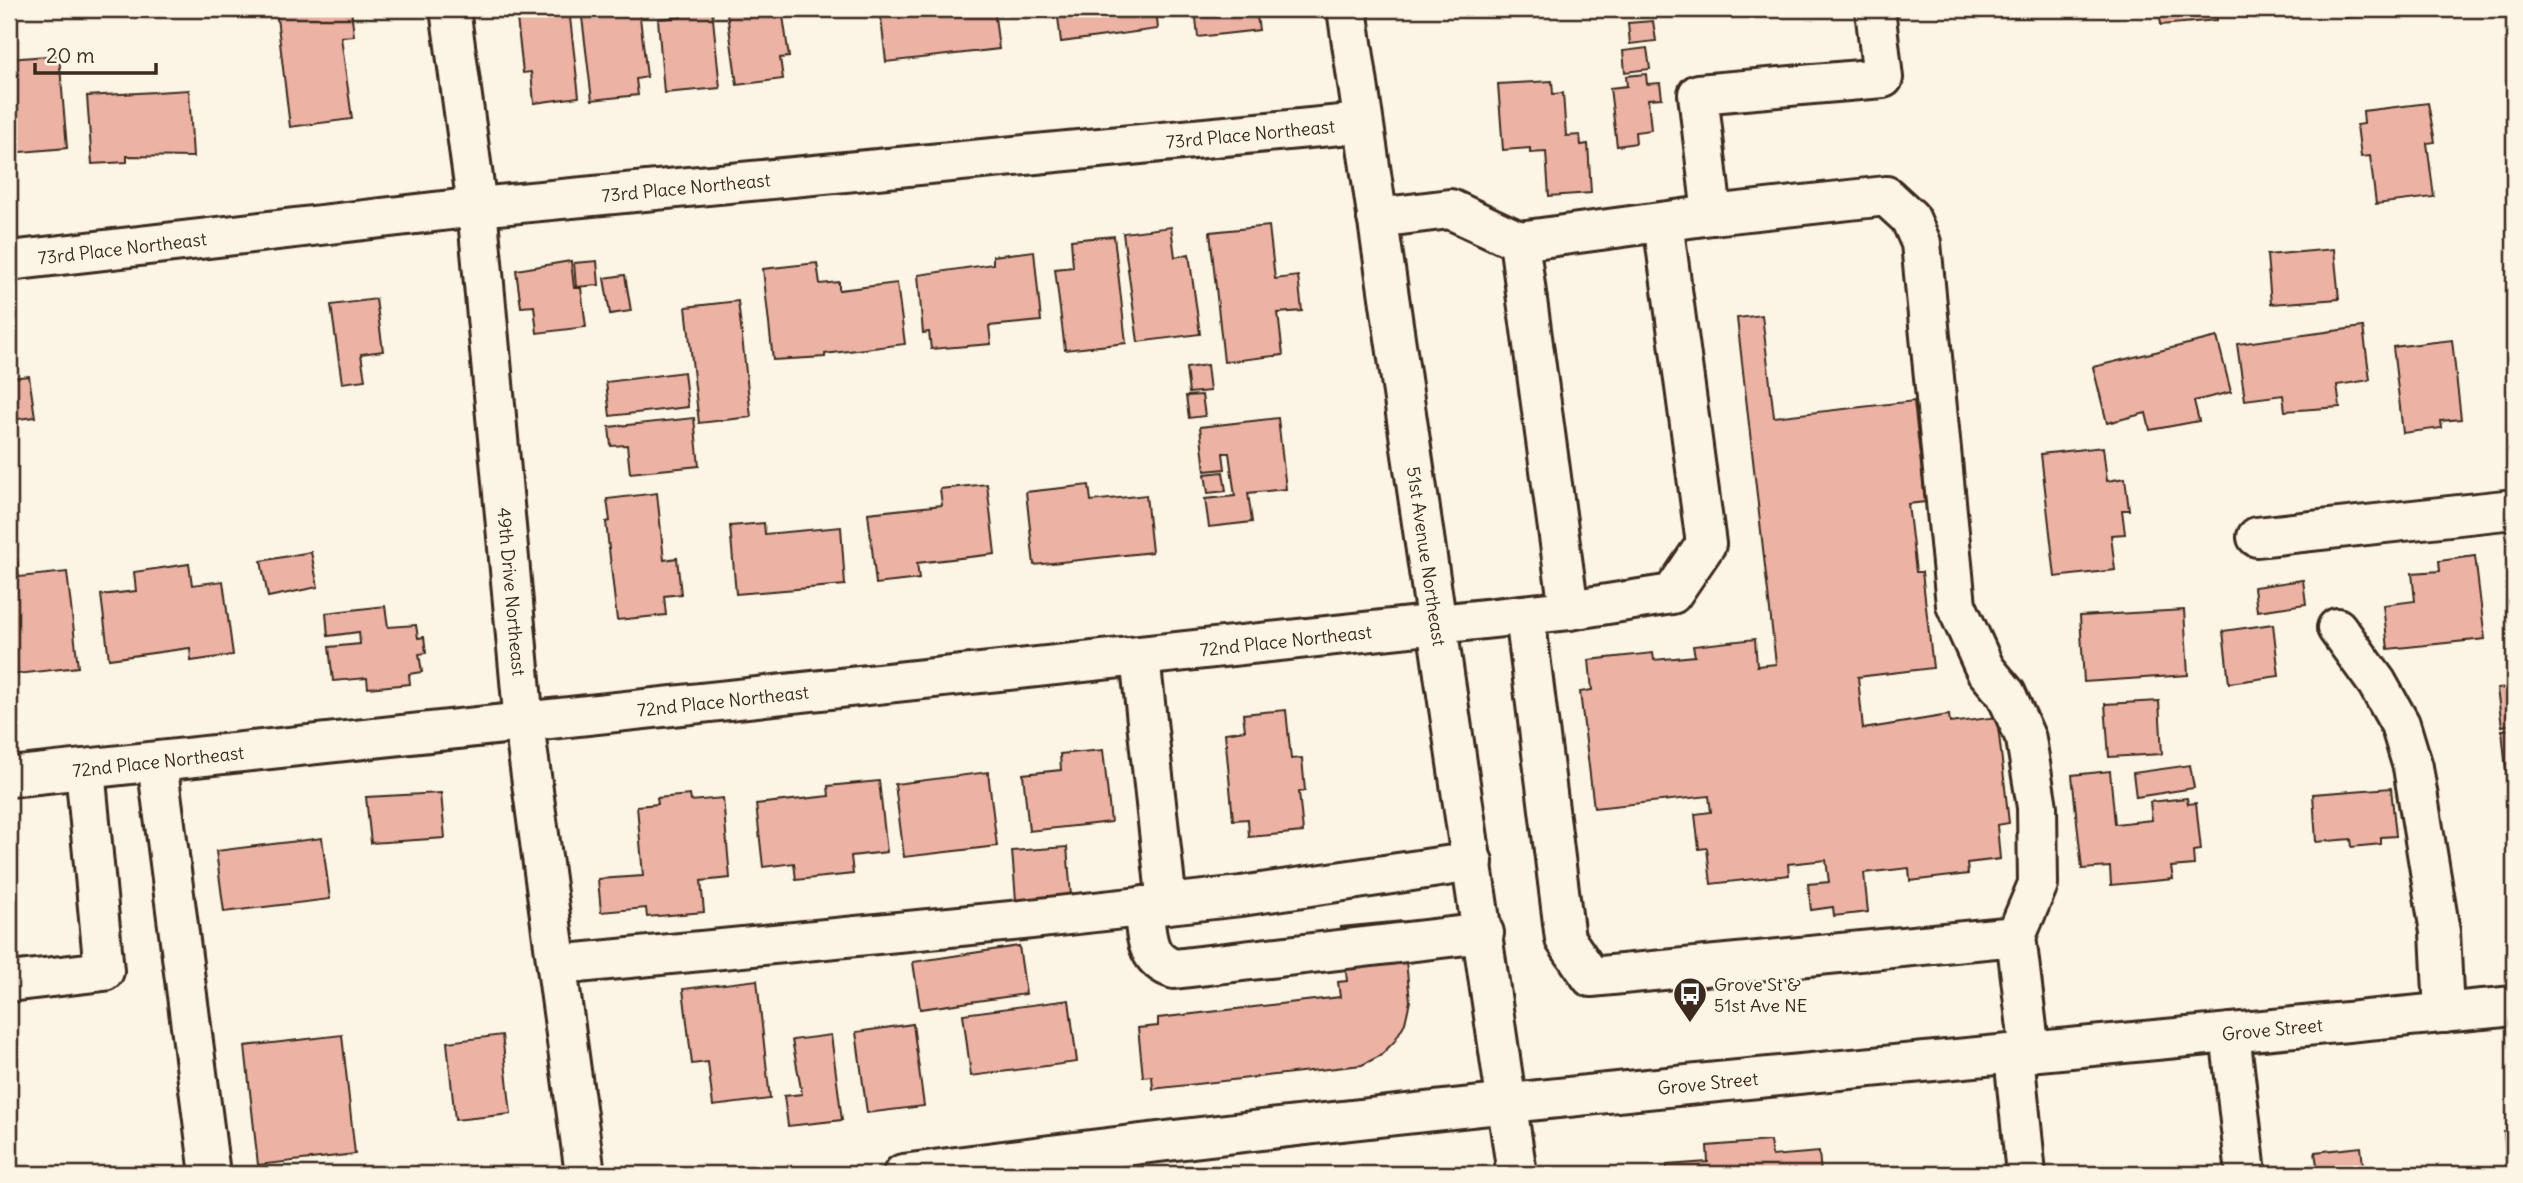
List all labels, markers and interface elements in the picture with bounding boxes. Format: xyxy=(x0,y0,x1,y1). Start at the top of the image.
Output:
scale bar xyxy=(35,32,156,76)
text: 20 m xyxy=(46,42,95,69)
street label: 73rd Place Northeast xyxy=(1165,114,1336,153)
street label: 73rd Place Northeast xyxy=(600,168,771,207)
street label: 73rd Place Northeast xyxy=(37,227,208,269)
street label: 51st Avenue Northeast xyxy=(1402,465,1451,648)
street label: 49th Drive Northeast xyxy=(493,506,531,677)
street label: 72nd Place Northeast xyxy=(1199,620,1373,661)
street label: 72nd Place Northeast xyxy=(636,680,810,721)
street label: 72nd Place Northeast xyxy=(71,740,245,782)
place label: Grove St & 51st Ave NE xyxy=(1714,973,1807,1017)
bus stop icon: Grove St & 51st Ave NE xyxy=(1671,975,1709,1024)
street label: Grove Street xyxy=(2221,1013,2324,1045)
street label: Grove Street xyxy=(1656,1066,1759,1099)

